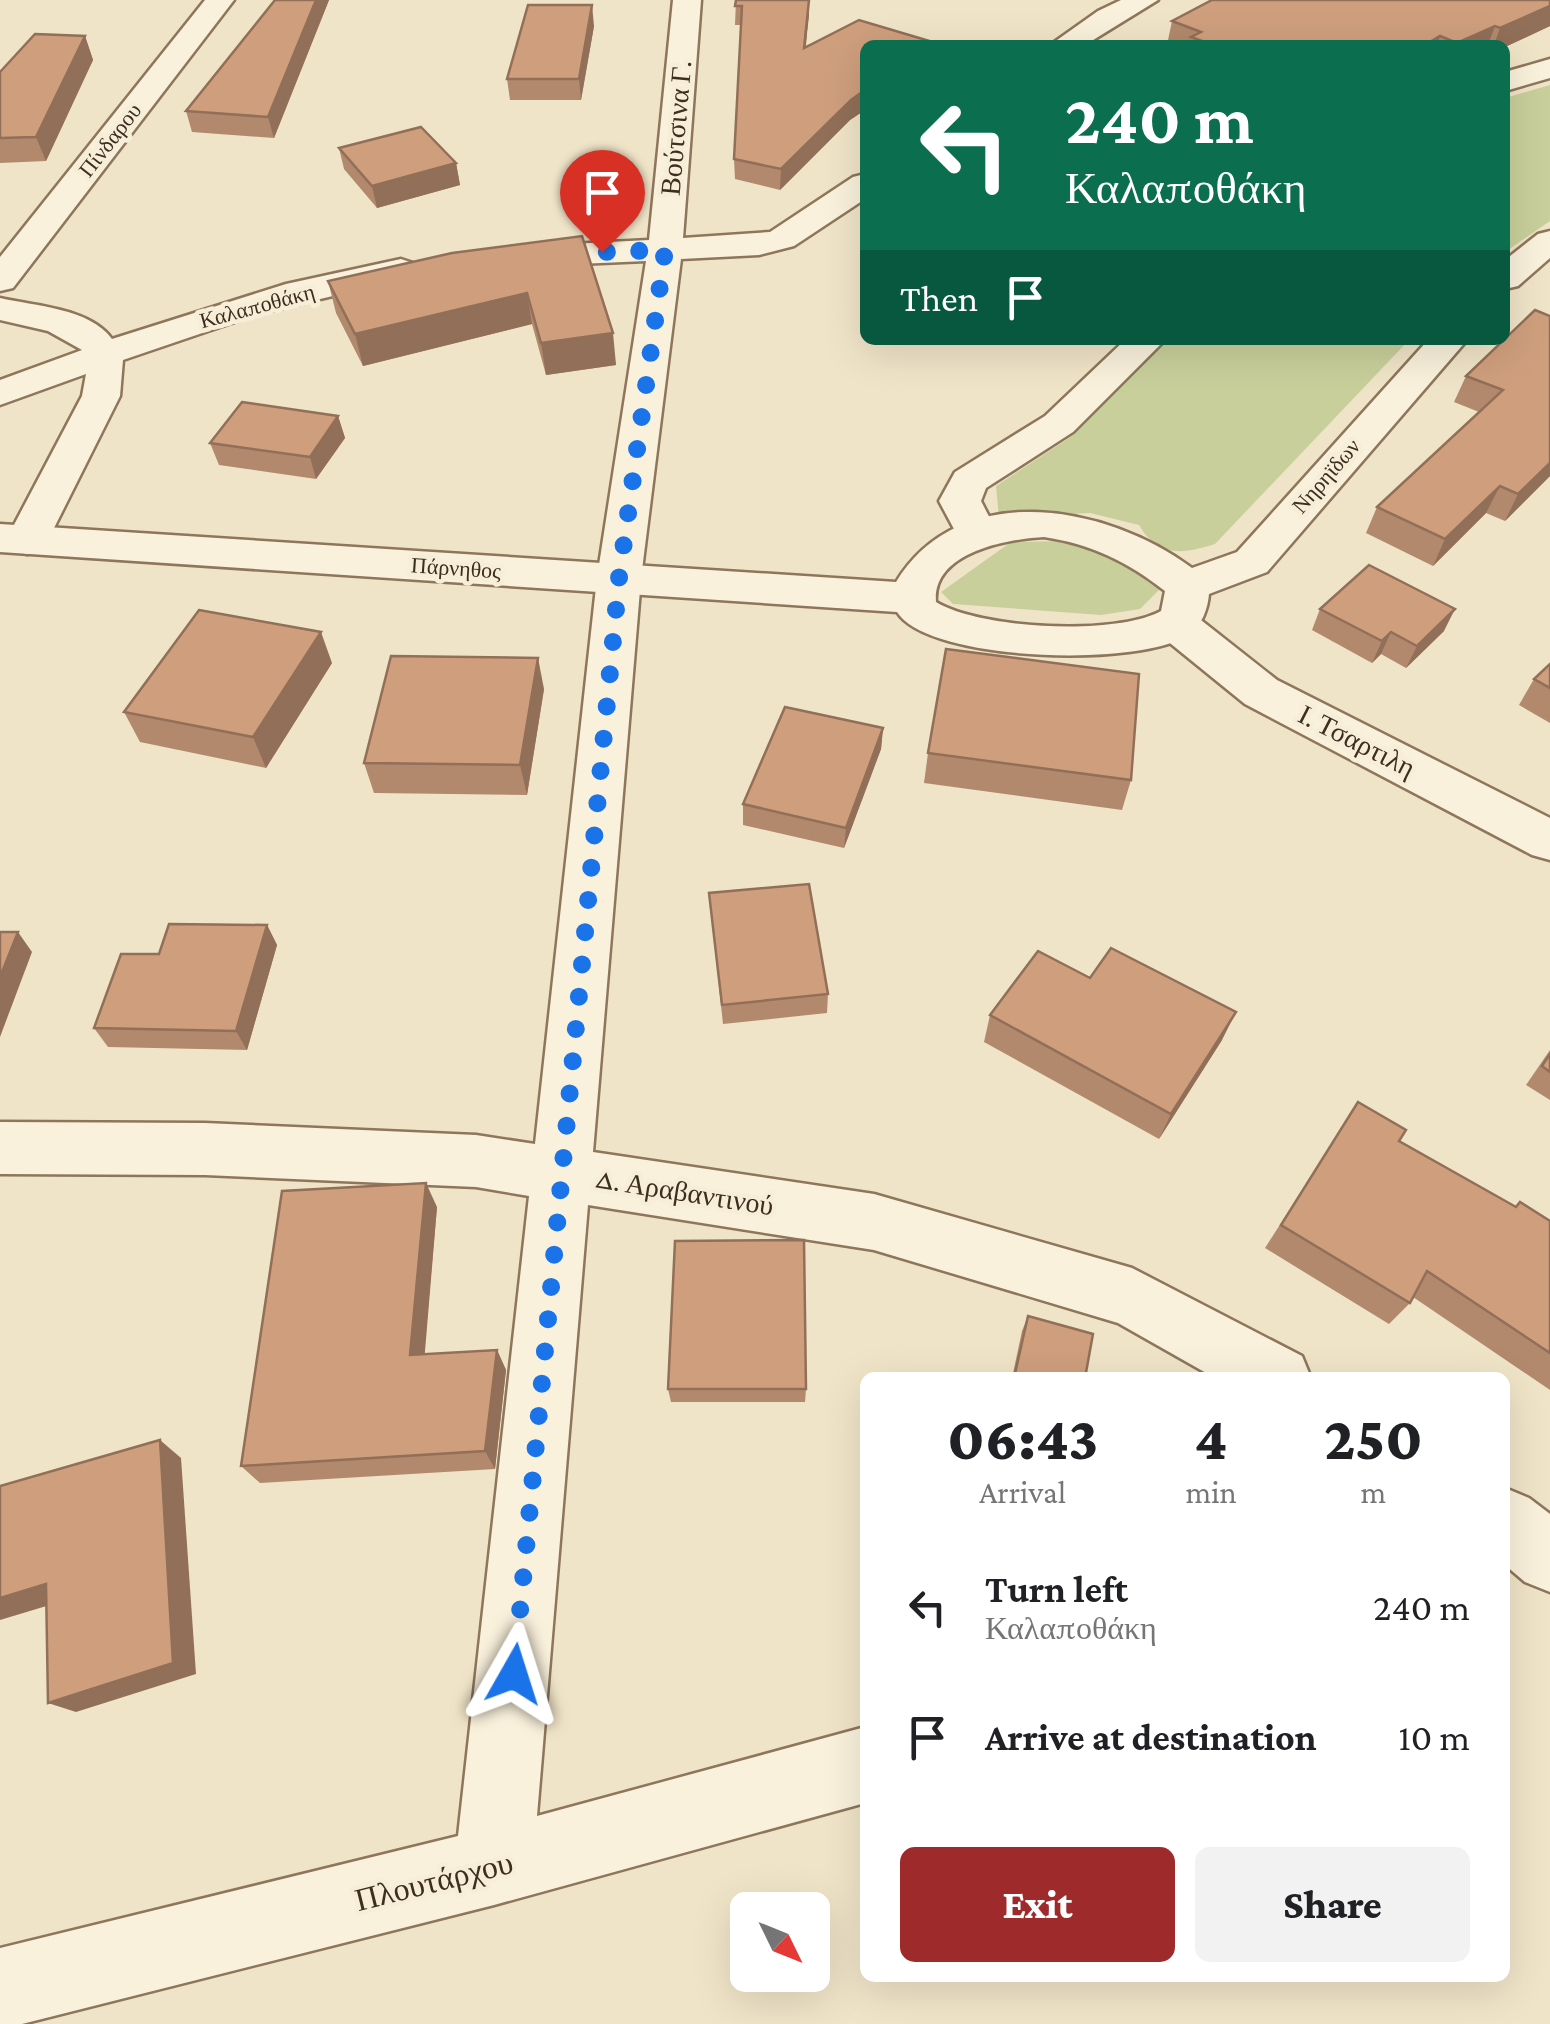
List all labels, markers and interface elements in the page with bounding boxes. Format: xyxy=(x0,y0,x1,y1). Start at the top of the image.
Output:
street label: Βούτσινα Γ. xyxy=(655,59,697,197)
icon: left xyxy=(900,80,1030,210)
text: 240 m xyxy=(1065,80,1254,158)
street label: Πίνδαρου xyxy=(74,98,147,182)
pin xyxy=(560,150,645,253)
text: Καλαποθάκη xyxy=(1065,163,1307,213)
icon: arrive xyxy=(575,165,630,220)
icon: arrive xyxy=(998,270,1053,325)
text: Then xyxy=(900,277,978,319)
street label: Καλαποθάκη xyxy=(197,279,317,333)
street label: Νηρηϊδων xyxy=(1287,434,1365,518)
street label: Πάρνηθος xyxy=(410,552,502,584)
street label: Ι. Τσαρτιλη xyxy=(1294,698,1420,784)
street label: Δ. Αραβαντινού xyxy=(594,1163,776,1221)
text: 06:43 xyxy=(947,1405,1098,1472)
text: 4 xyxy=(1195,1405,1228,1472)
text: 250 xyxy=(1324,1405,1423,1472)
text: Arrival xyxy=(979,1474,1066,1510)
text: min xyxy=(1185,1474,1237,1510)
text: m xyxy=(1360,1474,1386,1510)
text: Turn left xyxy=(985,1568,1128,1610)
icon: left xyxy=(900,1580,955,1635)
text: 240 m xyxy=(1373,1586,1470,1628)
text: Καλαποθάκη xyxy=(985,1610,1157,1646)
position arrow xyxy=(462,1622,566,1726)
icon: arrive xyxy=(900,1710,955,1765)
text: Arrive at destination xyxy=(985,1716,1317,1758)
text: 10 m xyxy=(1398,1716,1470,1758)
street label: Πλουτάρχου xyxy=(351,1844,517,1918)
button: Exit xyxy=(900,1847,1175,1962)
button: Share xyxy=(1195,1847,1470,1962)
north arrow xyxy=(730,1892,830,1992)
map controls xyxy=(730,1892,830,1992)

